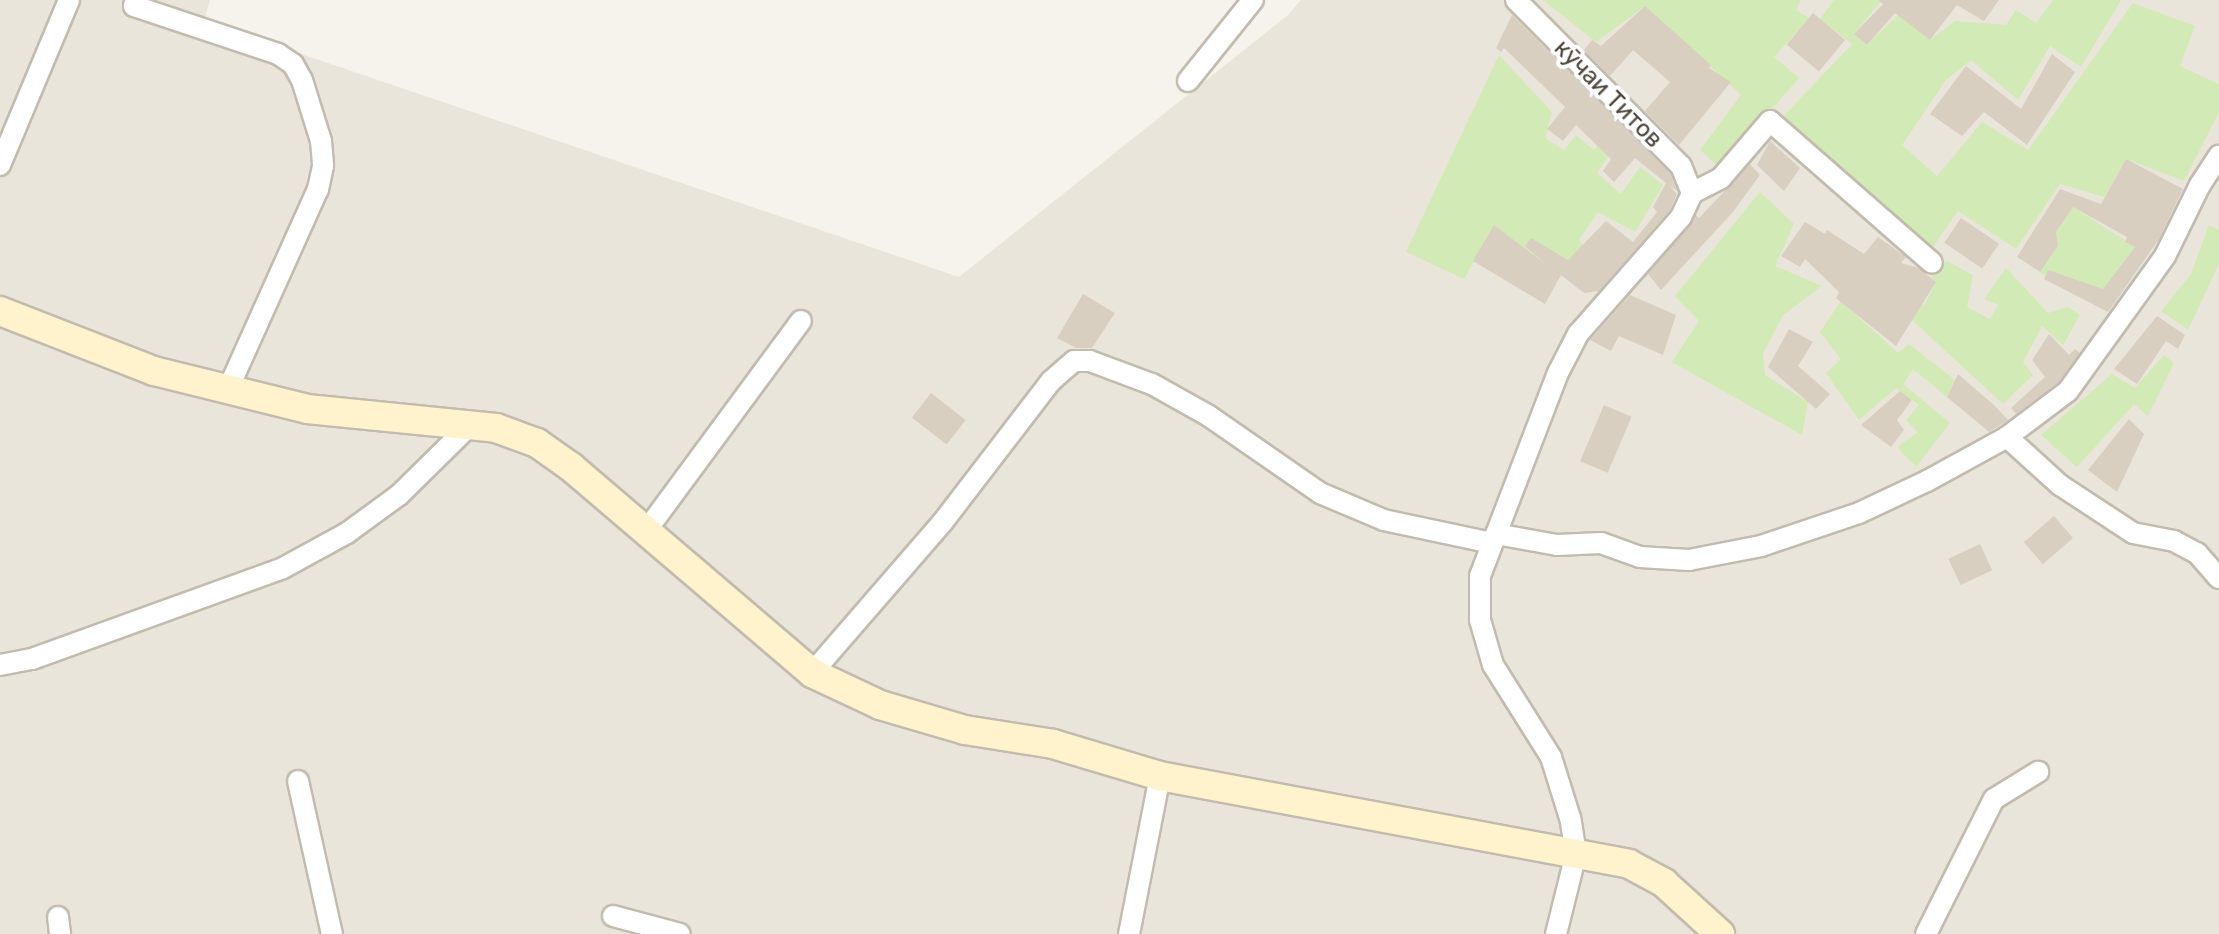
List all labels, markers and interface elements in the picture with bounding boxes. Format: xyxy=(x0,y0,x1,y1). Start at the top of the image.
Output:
street label: кӯчаи Титов xyxy=(1548,34,1668,154)

